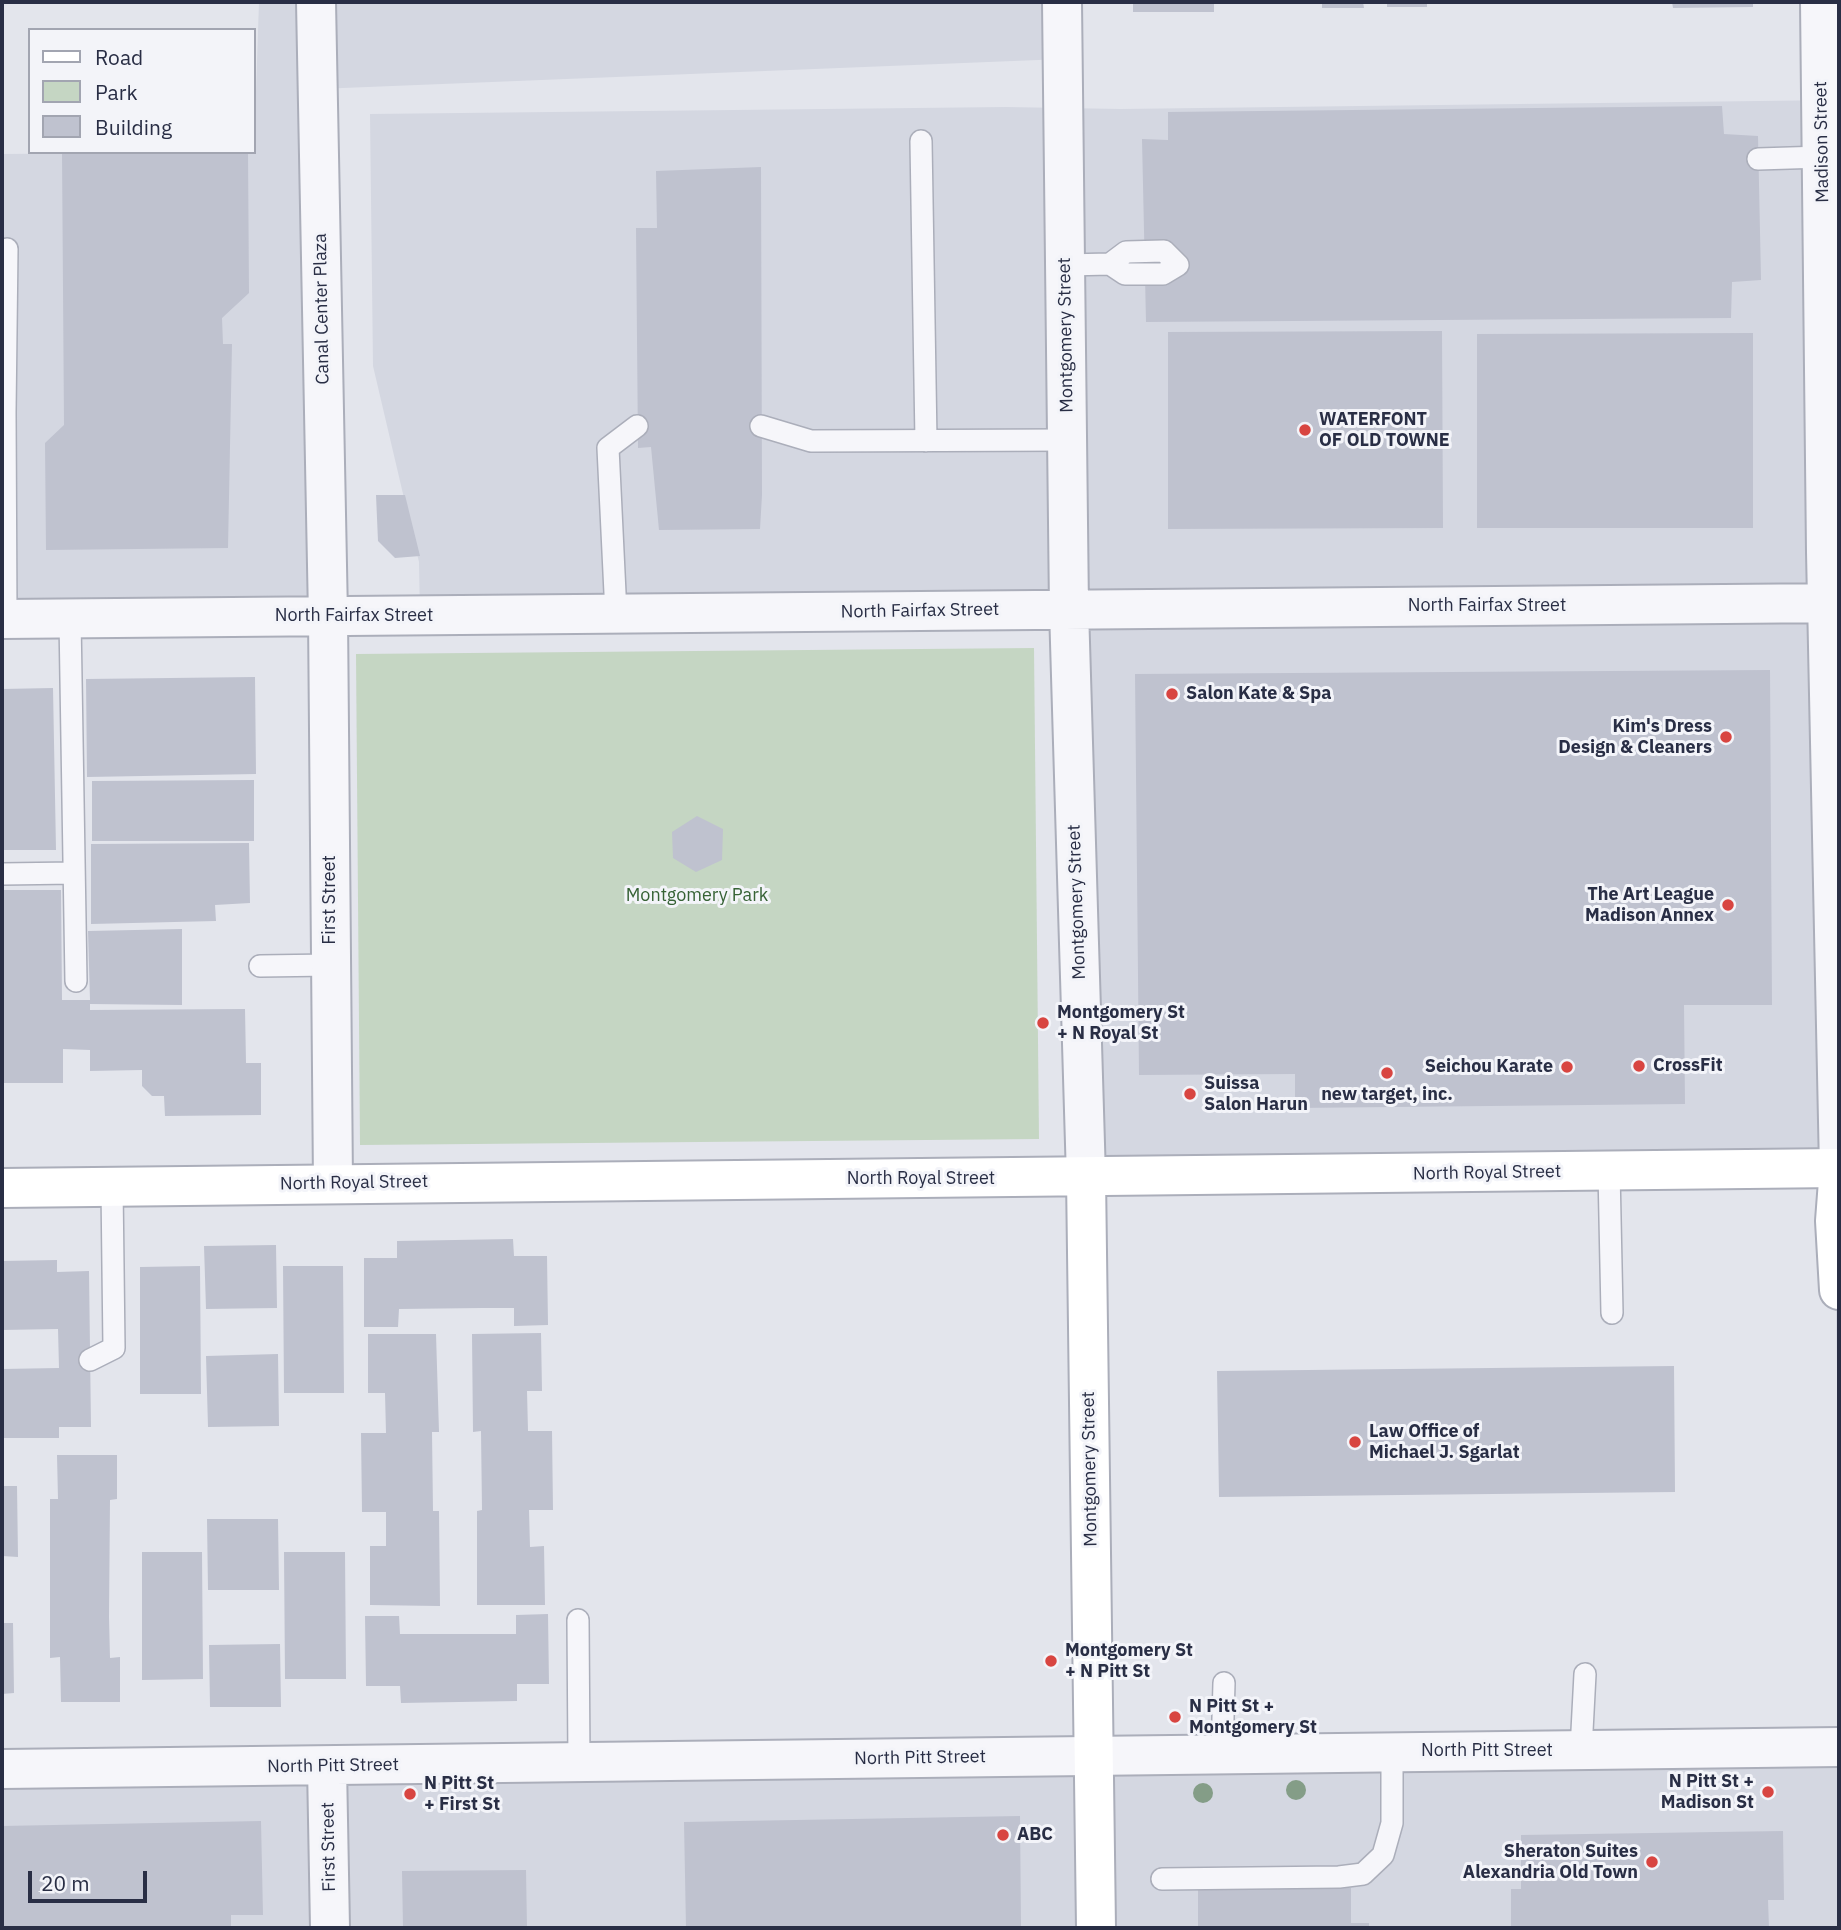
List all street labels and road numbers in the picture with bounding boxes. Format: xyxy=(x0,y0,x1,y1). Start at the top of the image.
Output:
street label: Madison Street xyxy=(1810,81,1834,203)
street label: Canal Center Plaza xyxy=(310,233,334,385)
street label: Montgomery Street xyxy=(1054,257,1078,413)
street label: North Fairfax Street xyxy=(1408,595,1566,617)
street label: North Fairfax Street xyxy=(841,599,999,623)
street label: North Fairfax Street xyxy=(275,605,433,627)
street label: Montgomery Street xyxy=(1063,824,1091,980)
street label: First Street xyxy=(319,855,341,945)
street label: North Royal Street xyxy=(1413,1161,1561,1185)
street label: North Royal Street xyxy=(847,1168,995,1190)
street label: North Royal Street xyxy=(280,1171,428,1195)
street label: Montgomery Street xyxy=(1078,1391,1102,1547)
street label: North Pitt Street xyxy=(1421,1740,1553,1762)
street label: North Pitt Street xyxy=(854,1746,986,1770)
street label: North Pitt Street xyxy=(267,1754,399,1778)
street label: First Street xyxy=(317,1802,341,1892)

